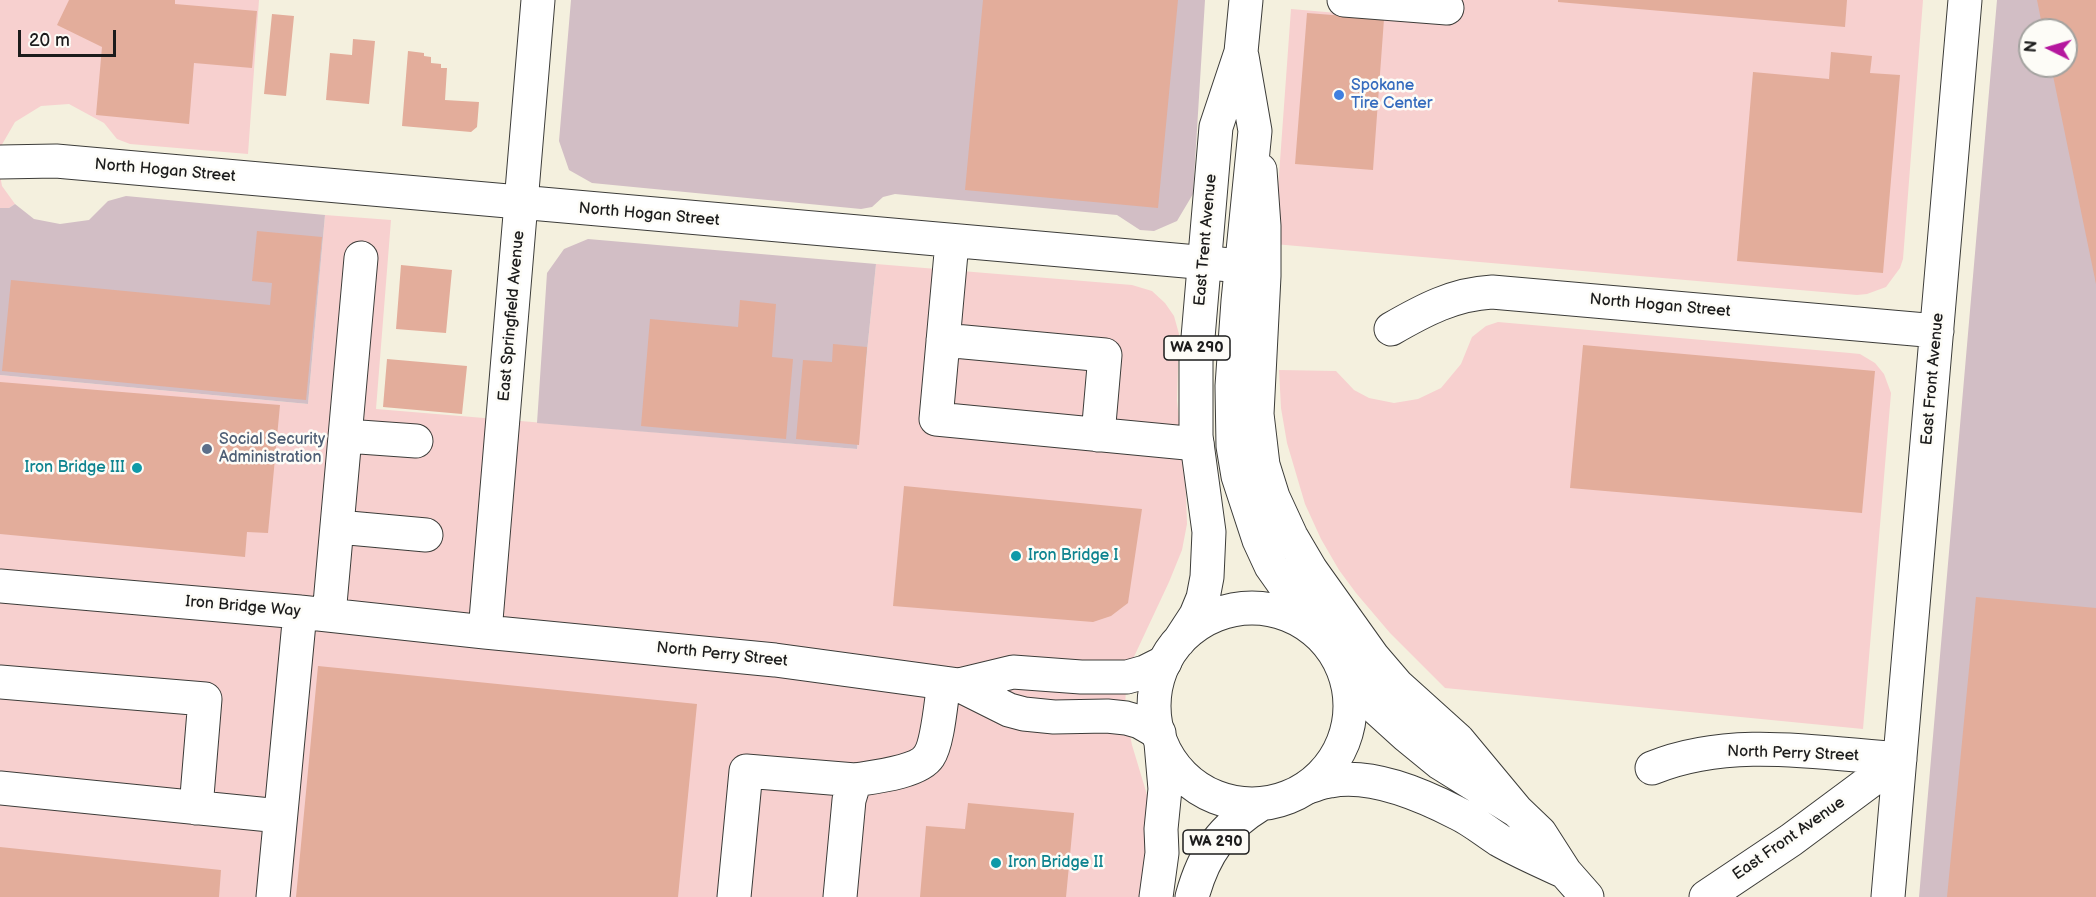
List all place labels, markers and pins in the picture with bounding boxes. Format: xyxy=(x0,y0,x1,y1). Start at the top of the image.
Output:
place label: Spokane Tire Center xyxy=(1351,76,1433,114)
marker: Spokane Tire Center xyxy=(1332,88,1346,102)
place label: Social Security Administration xyxy=(219,430,325,468)
marker: Social Security Administration xyxy=(200,442,214,456)
place label: Iron Bridge III xyxy=(25,458,125,478)
marker: Iron Bridge III xyxy=(130,461,144,475)
place label: Iron Bridge I xyxy=(1028,546,1119,566)
marker: Iron Bridge I xyxy=(1009,549,1023,563)
place label: Iron Bridge II xyxy=(1008,853,1103,873)
marker: Iron Bridge II xyxy=(989,856,1003,870)

